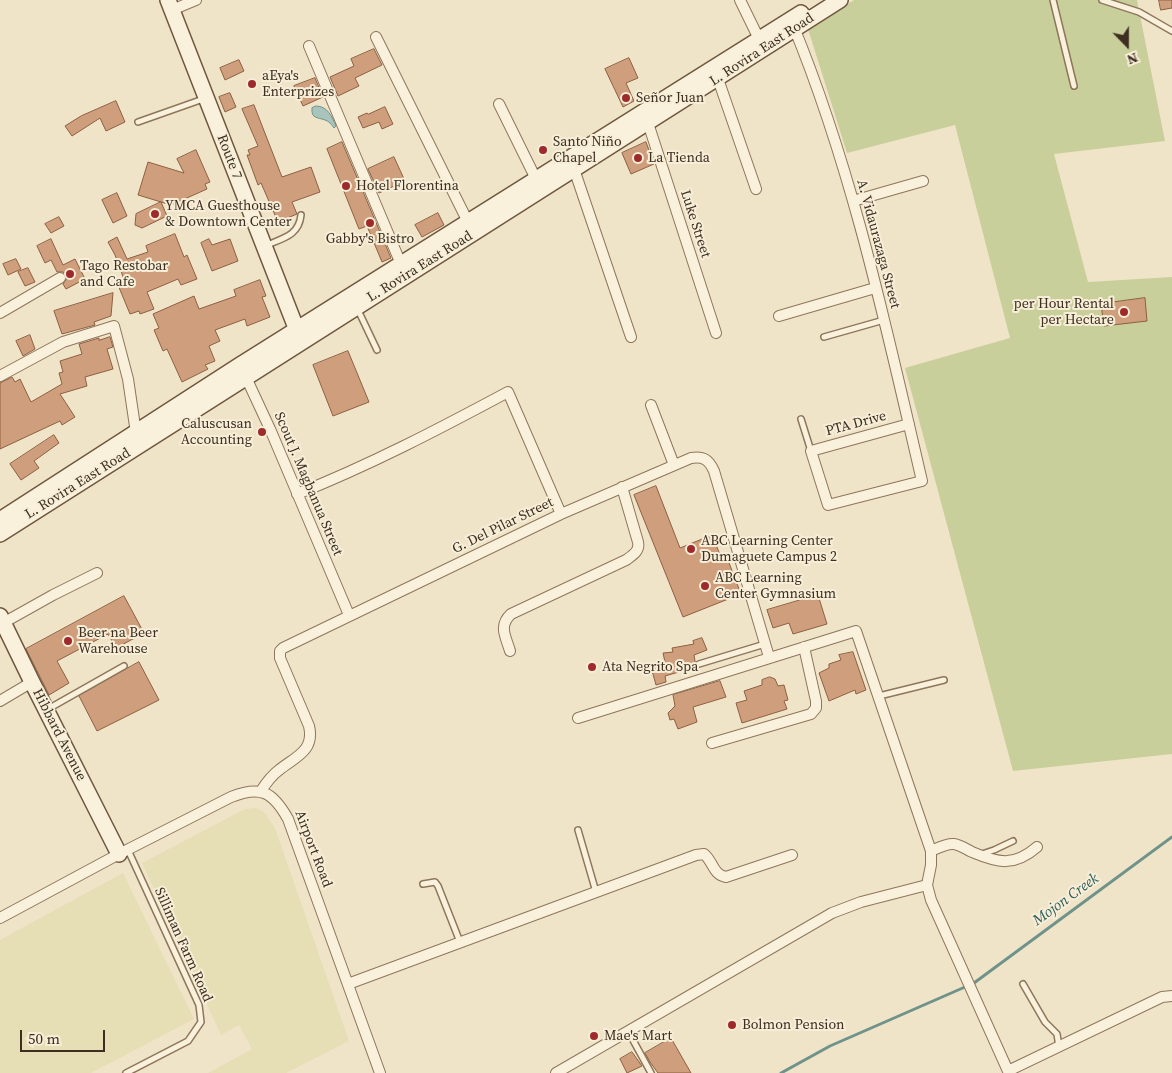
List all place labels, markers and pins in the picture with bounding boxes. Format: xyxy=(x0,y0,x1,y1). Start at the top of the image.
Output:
place label: aEya's Enterprizes xyxy=(262,68,334,100)
marker: aEya's Enterprizes xyxy=(246,78,258,90)
place label: Señor Juan xyxy=(636,90,704,106)
marker: Señor Juan xyxy=(620,92,632,104)
place label: Santo Niño Chapel xyxy=(553,134,622,166)
marker: Santo Niño Chapel xyxy=(537,144,549,156)
place label: La Tienda xyxy=(648,150,710,166)
marker: La Tienda xyxy=(632,152,644,164)
place label: Hotel Florentina xyxy=(356,178,459,194)
marker: Hotel Florentina xyxy=(340,180,352,192)
place label: YMCA Guesthouse & Downtown Center xyxy=(165,198,292,230)
marker: YMCA Guesthouse & Downtown Center xyxy=(149,208,161,220)
marker: Gabby's Bistro xyxy=(364,217,376,229)
place label: Gabby's Bistro xyxy=(326,231,414,247)
place label: Tago Restobar and Cafe xyxy=(80,258,168,290)
marker: Tago Restobar and Cafe xyxy=(64,268,76,280)
place label: per Hour Rental per Hectare xyxy=(1013,296,1114,328)
marker: per Hour Rental per Hectare xyxy=(1118,306,1130,318)
place label: Caluscusan Accounting xyxy=(181,416,252,448)
marker: Caluscusan Accounting xyxy=(256,426,268,438)
place label: ABC Learning Center Dumaguete Campus 2 xyxy=(701,533,837,566)
marker: ABC Learning Center Dumaguete Campus 2 xyxy=(685,543,697,555)
place label: ABC Learning Center Gymnasium xyxy=(715,570,836,602)
marker: ABC Learning Center Gymnasium xyxy=(699,580,711,592)
place label: Beer na Beer Warehouse xyxy=(78,625,158,658)
marker: Beer na Beer Warehouse xyxy=(62,635,74,647)
place label: Ata Negrito Spa xyxy=(602,659,698,675)
marker: Ata Negrito Spa xyxy=(586,661,598,673)
place label: Bolmon Pension xyxy=(742,1017,845,1033)
marker: Bolmon Pension xyxy=(726,1019,738,1031)
place label: Mae's Mart xyxy=(604,1028,672,1044)
marker: Mae's Mart xyxy=(588,1030,600,1042)

